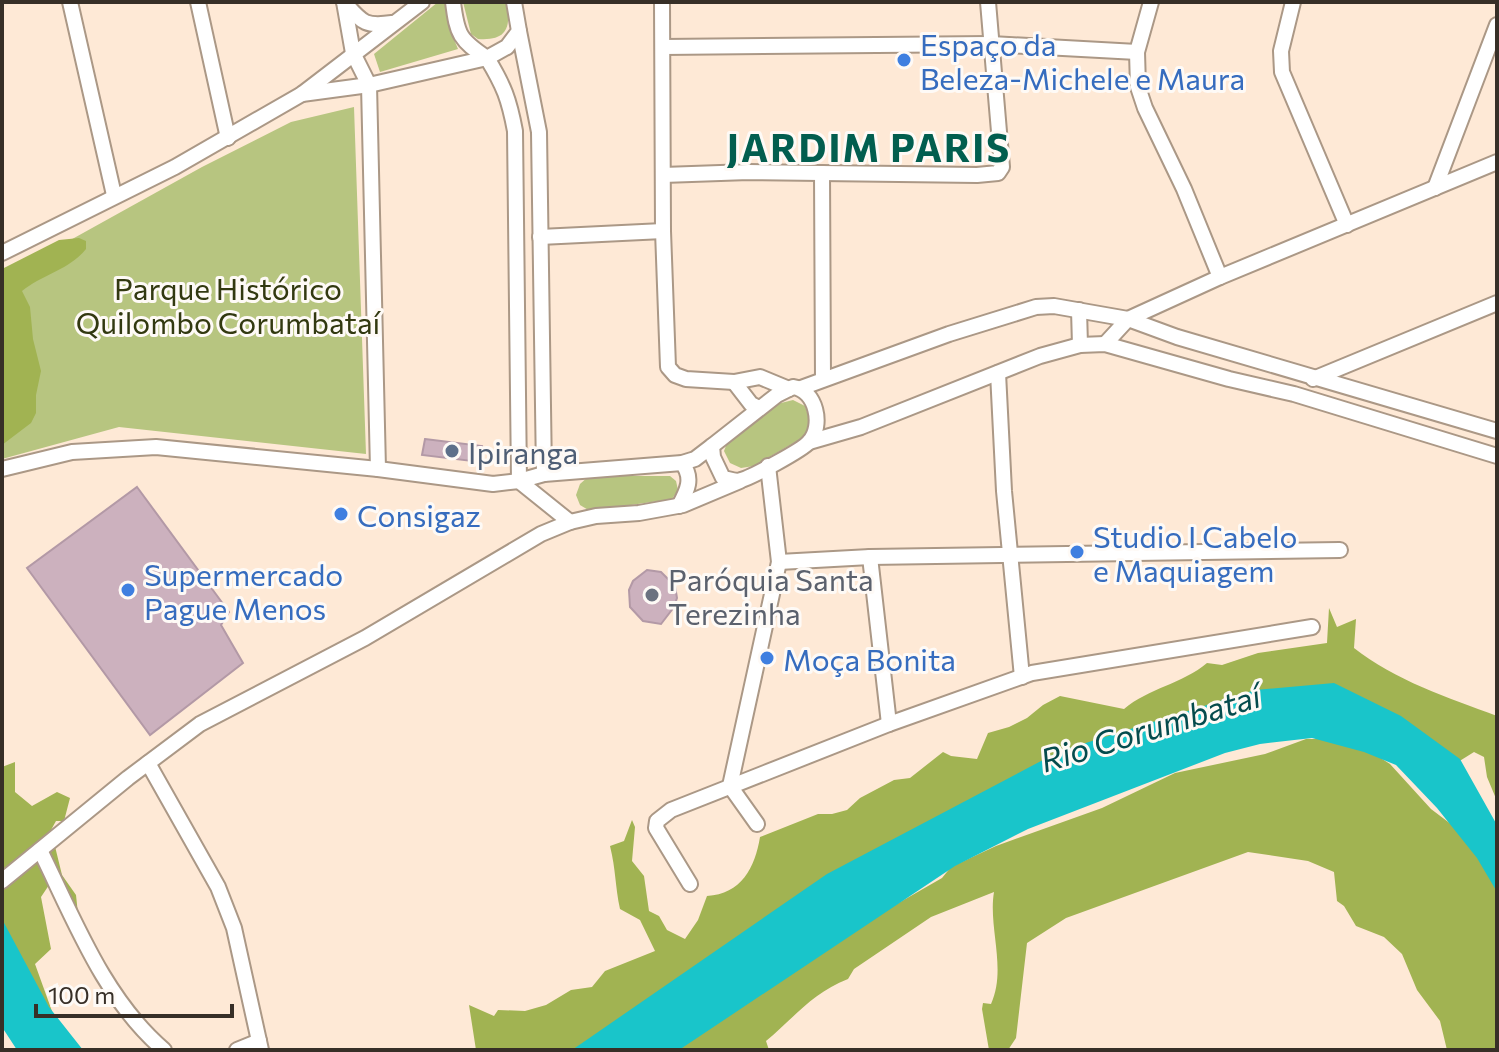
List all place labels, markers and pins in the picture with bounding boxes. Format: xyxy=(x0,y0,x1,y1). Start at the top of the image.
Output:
place label: Espaço da Beleza-Michele e Maura xyxy=(920,25,1245,96)
marker: Espaço da Beleza-Michele e Maura xyxy=(895,51,913,69)
place label: Ipiranga xyxy=(468,433,578,470)
marker: Ipiranga xyxy=(443,442,461,460)
place label: Consigaz xyxy=(357,496,481,533)
marker: Consigaz xyxy=(332,505,350,523)
place label: Studio I Cabelo e Maquiagem xyxy=(1093,517,1298,588)
marker: Studio I Cabelo e Maquiagem xyxy=(1068,543,1086,561)
place label: Supermercado Pague Menos xyxy=(144,555,343,626)
place label: Paróquia Santa Terezinha xyxy=(668,560,874,631)
marker: Supermercado Pague Menos xyxy=(119,581,137,599)
marker: Paróquia Santa Terezinha xyxy=(643,586,661,604)
place label: Moça Bonita xyxy=(783,640,956,677)
marker: Moça Bonita xyxy=(758,649,776,667)

